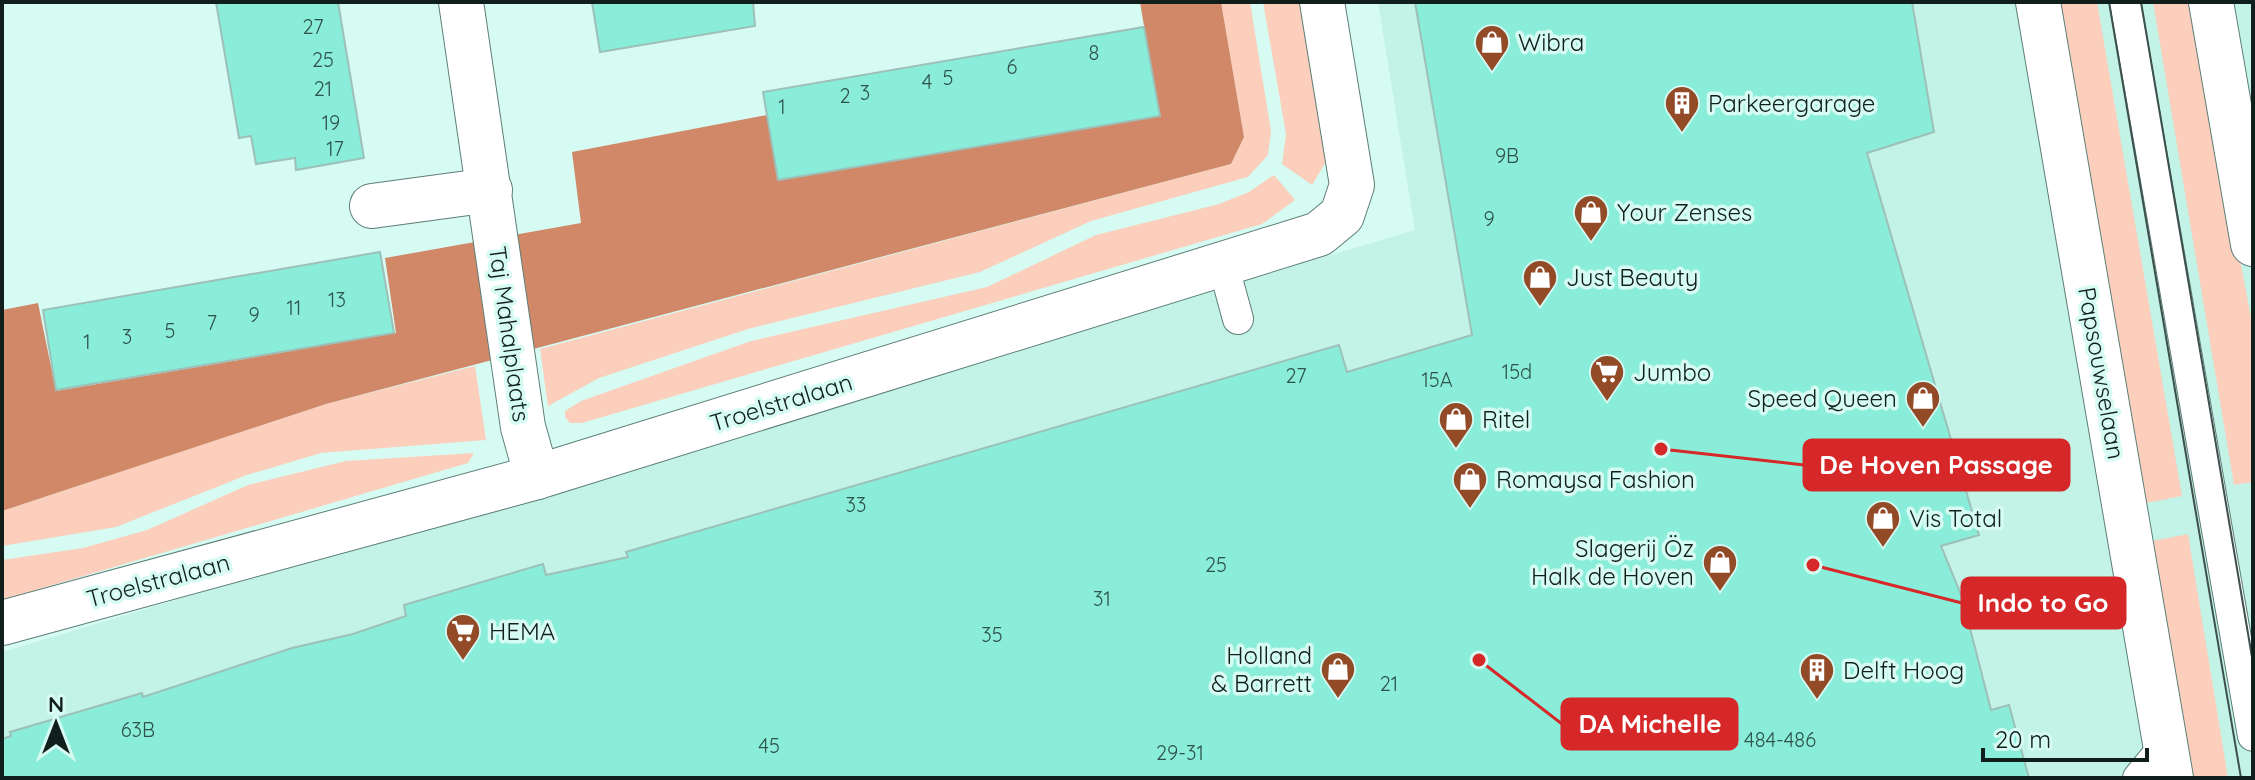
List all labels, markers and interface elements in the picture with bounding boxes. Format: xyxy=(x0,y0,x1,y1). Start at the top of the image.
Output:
house number: 27 xyxy=(303,14,323,39)
shop icon: Wibra xyxy=(1473,23,1511,73)
place label: Wibra xyxy=(1518,27,1584,57)
house number: 8 xyxy=(1089,40,1099,65)
house number: 25 xyxy=(312,47,334,72)
house number: 6 xyxy=(1007,54,1018,79)
house number: 5 xyxy=(943,65,953,90)
house number: 4 xyxy=(922,69,932,94)
house number: 21 xyxy=(314,76,332,101)
house number: 3 xyxy=(860,80,870,105)
house number: 2 xyxy=(839,83,851,108)
building icon: Parkeergarage xyxy=(1663,84,1701,134)
place label: Parkeergarage xyxy=(1708,88,1875,118)
house number: 1 xyxy=(778,94,786,119)
house number: 19 xyxy=(322,110,340,135)
house number: 17 xyxy=(326,136,344,161)
house number: 9B xyxy=(1495,143,1519,168)
shop icon: Your Zenses xyxy=(1572,193,1610,243)
place label: Your Zenses xyxy=(1617,197,1752,227)
house number: 9 xyxy=(1483,206,1495,231)
street label: Taj Mahalplaats xyxy=(483,244,537,424)
shop icon: Just Beauty xyxy=(1521,258,1559,308)
place label: Just Beauty xyxy=(1566,262,1698,292)
street label: Papsouwselaan xyxy=(2072,285,2132,461)
house number: 13 xyxy=(328,287,346,312)
house number: 11 xyxy=(287,295,301,320)
house number: 9 xyxy=(248,302,260,327)
house number: 7 xyxy=(207,310,217,335)
house number: 5 xyxy=(165,318,175,343)
house number: 3 xyxy=(122,324,132,349)
house number: 1 xyxy=(83,329,91,354)
supermarket icon: Jumbo xyxy=(1588,353,1626,403)
place label: Jumbo xyxy=(1633,357,1711,387)
house number: 15d xyxy=(1502,359,1532,384)
house number: 27 xyxy=(1286,363,1306,388)
street label: Troelstralaan xyxy=(706,366,856,438)
house number: 15A xyxy=(1421,367,1453,392)
shop icon: Speed Queen xyxy=(1904,379,1942,429)
place label: Speed Queen xyxy=(1748,383,1897,413)
shop icon: Ritel xyxy=(1437,400,1475,450)
place label: Ritel xyxy=(1482,404,1530,434)
callout: De Hoven Passage xyxy=(1804,440,2069,490)
text: De Hoven Passage xyxy=(1819,448,2053,481)
shop icon: Romaysa Fashion xyxy=(1451,460,1489,510)
place label: Romaysa Fashion xyxy=(1496,464,1695,494)
house number: 33 xyxy=(846,492,866,517)
shop icon: Vis Total xyxy=(1864,499,1902,549)
place label: Vis Total xyxy=(1909,503,2002,533)
place label: Slagerij Öz Halk de Hoven xyxy=(1531,533,1694,591)
shop icon: Slagerij Öz Halk de Hoven xyxy=(1701,543,1739,593)
street label: Troelstralaan xyxy=(83,546,233,614)
house number: 25 xyxy=(1205,552,1227,577)
callout: Indo to Go xyxy=(1962,578,2125,628)
house number: 31 xyxy=(1093,586,1111,611)
text: Indo to Go xyxy=(1978,586,2108,619)
supermarket icon: HEMA xyxy=(444,612,482,662)
place label: HEMA xyxy=(489,616,555,646)
house number: 35 xyxy=(981,622,1003,647)
place label: Holland & Barrett xyxy=(1211,640,1312,698)
shop icon: Holland & Barrett xyxy=(1319,650,1357,700)
building icon: Delft Hoog xyxy=(1798,651,1836,701)
place label: Delft Hoog xyxy=(1843,655,1964,685)
house number: 21 xyxy=(1380,671,1398,696)
north arrow xyxy=(16,684,96,764)
text: N xyxy=(48,690,64,718)
callout: DA Michelle xyxy=(1562,699,1737,749)
text: DA Michelle xyxy=(1578,707,1722,740)
scale bar xyxy=(1983,712,2147,762)
house number: 63B xyxy=(121,717,155,742)
text: 20 m xyxy=(1995,724,2051,754)
house number: 484-486 xyxy=(1744,727,1816,752)
house number: 45 xyxy=(758,733,780,758)
house number: 29-31 xyxy=(1156,740,1204,765)

